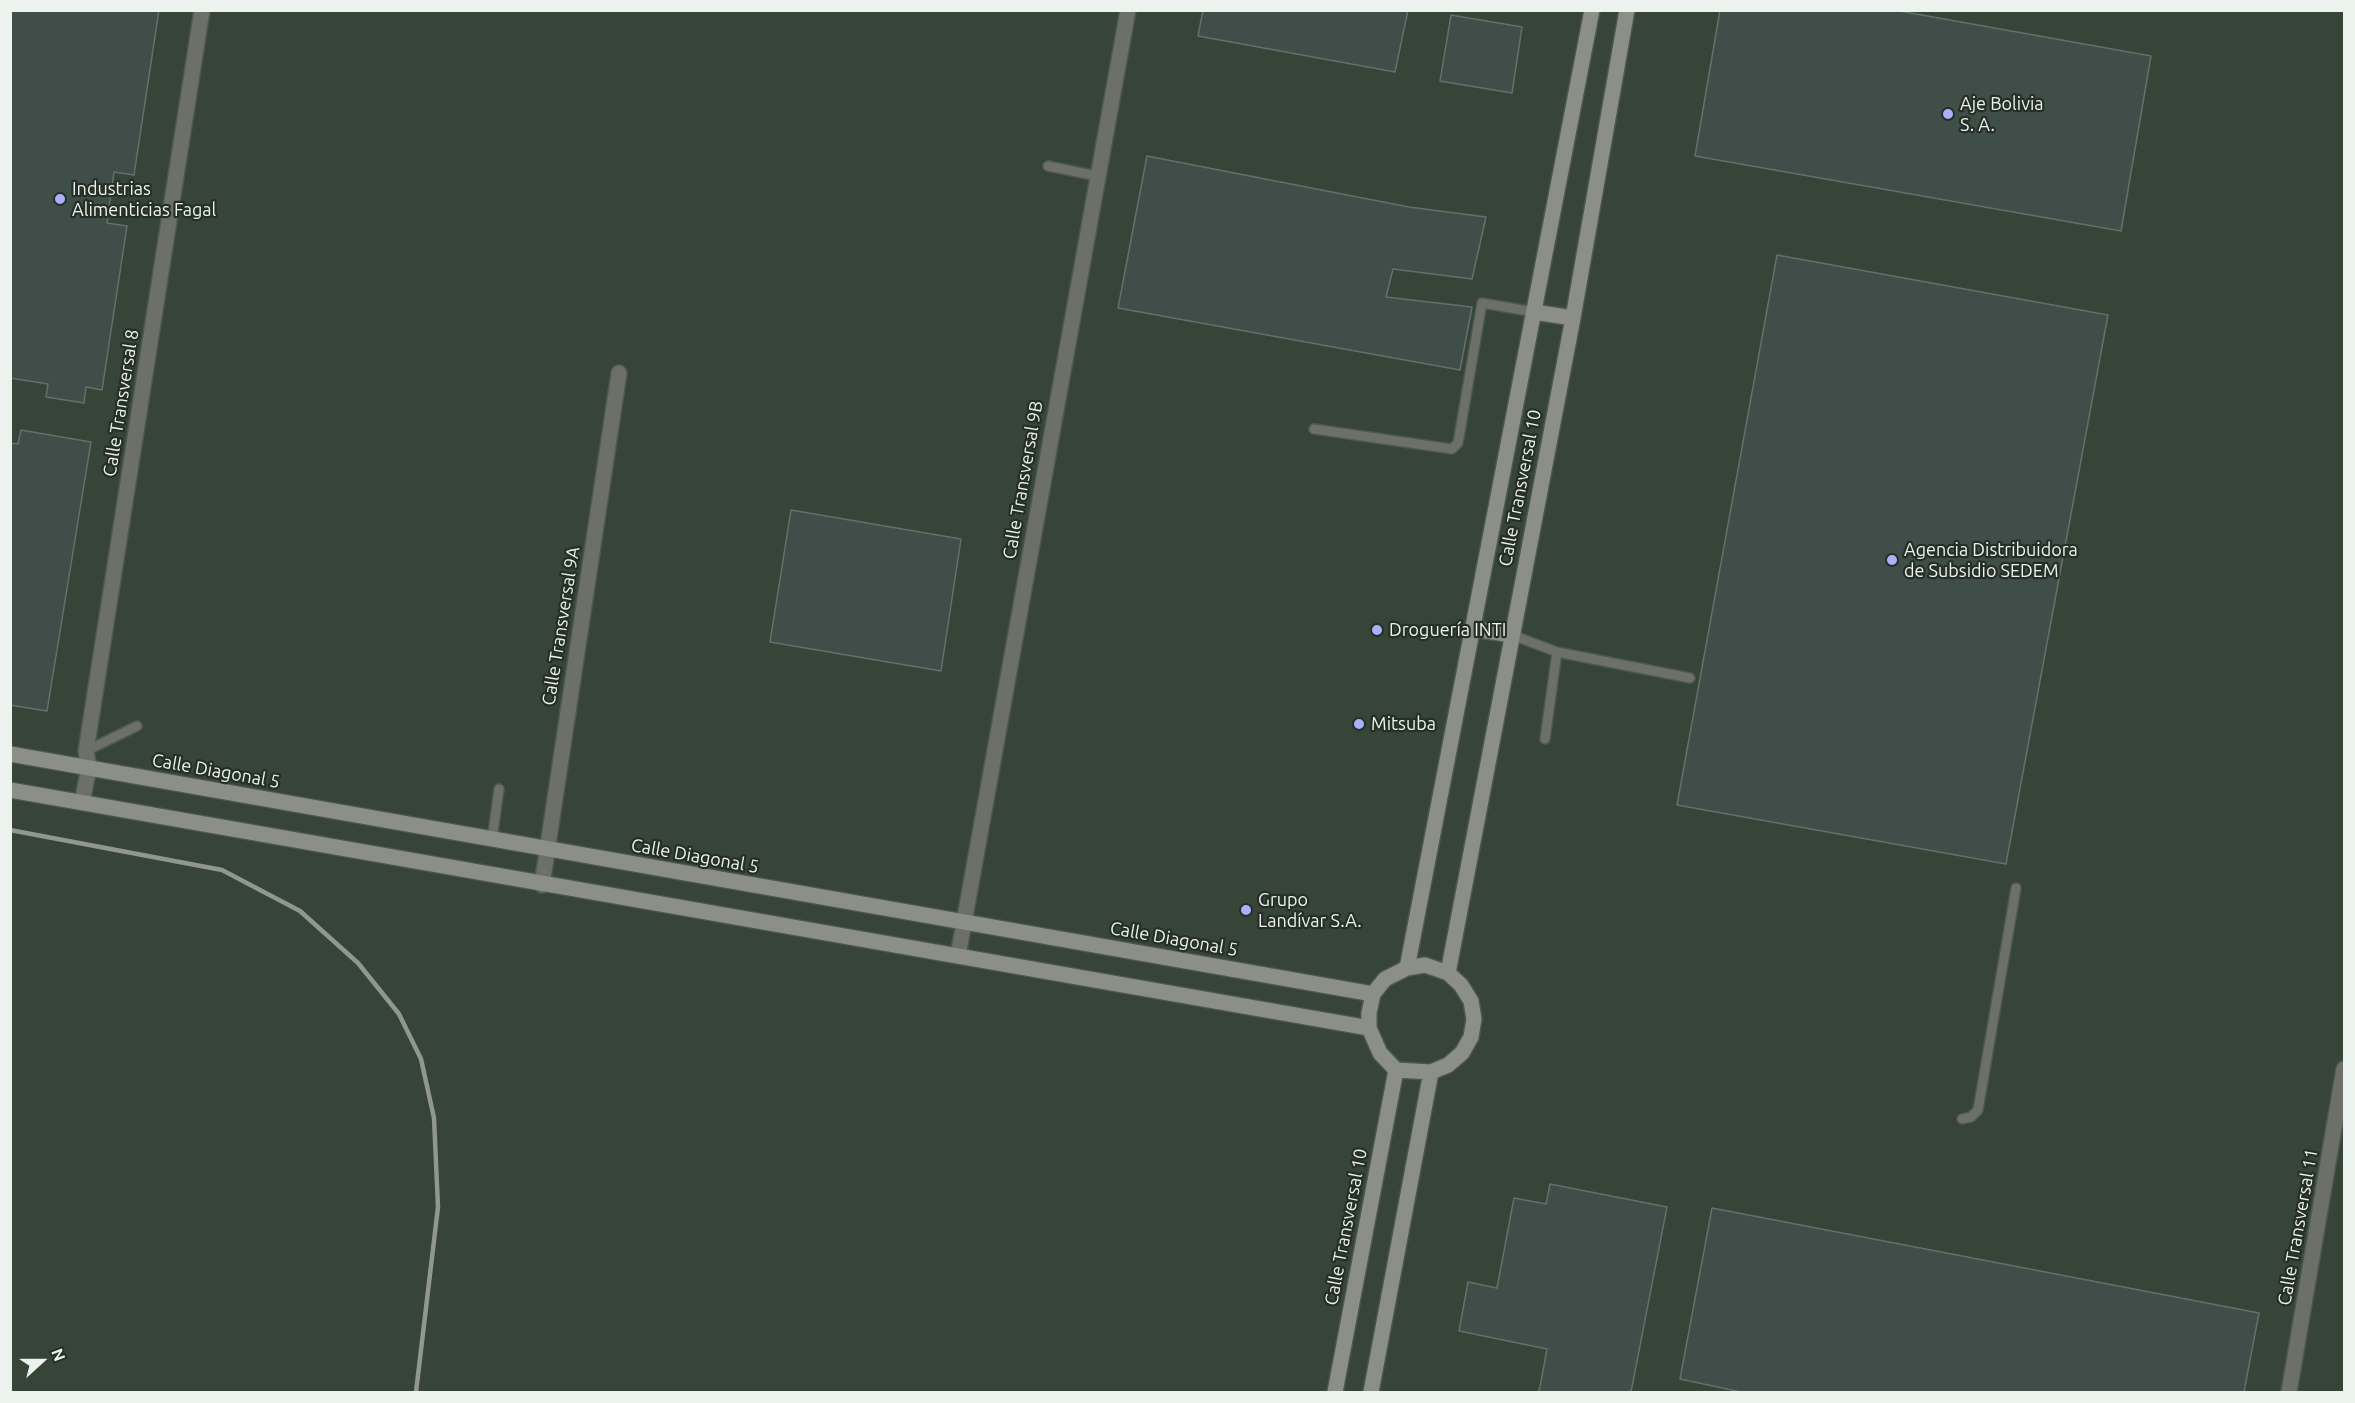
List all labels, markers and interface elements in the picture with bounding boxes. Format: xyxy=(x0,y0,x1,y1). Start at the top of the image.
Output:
place label: Aje Bolivia S. A. xyxy=(1960,93,2044,136)
marker: Aje Bolivia S. A. xyxy=(1941,107,1955,121)
place label: Industrias Alimenticias Fagal xyxy=(72,178,216,220)
marker: Industrias Alimenticias Fagal xyxy=(53,192,67,206)
street label: Calle Transversal 8 xyxy=(99,328,143,478)
street label: Calle Transversal 9B xyxy=(998,399,1048,561)
street label: Calle Transversal 10 xyxy=(1494,408,1546,568)
place label: Agencia Distribuidora de Subsidio SEDEM xyxy=(1904,539,2078,582)
street label: Calle Transversal 9A xyxy=(538,545,584,707)
marker: Agencia Distribuidora de Subsidio SEDEM xyxy=(1885,553,1899,567)
place label: Droguería INTI xyxy=(1389,619,1506,641)
marker: Droguería INTI xyxy=(1370,623,1384,637)
place label: Mitsuba xyxy=(1371,713,1436,735)
marker: Mitsuba xyxy=(1352,717,1366,731)
street label: Calle Diagonal 5 xyxy=(150,749,282,793)
street label: Calle Diagonal 5 xyxy=(629,834,761,878)
place label: Grupo Landívar S.A. xyxy=(1258,889,1362,932)
marker: Grupo Landívar S.A. xyxy=(1239,903,1253,917)
street label: Calle Diagonal 5 xyxy=(1108,917,1240,961)
street label: Calle Transversal 10 xyxy=(1320,1147,1372,1307)
street label: Calle Transversal 11 xyxy=(2274,1147,2322,1307)
north arrow xyxy=(12,1331,72,1391)
text: N xyxy=(48,1346,69,1363)

